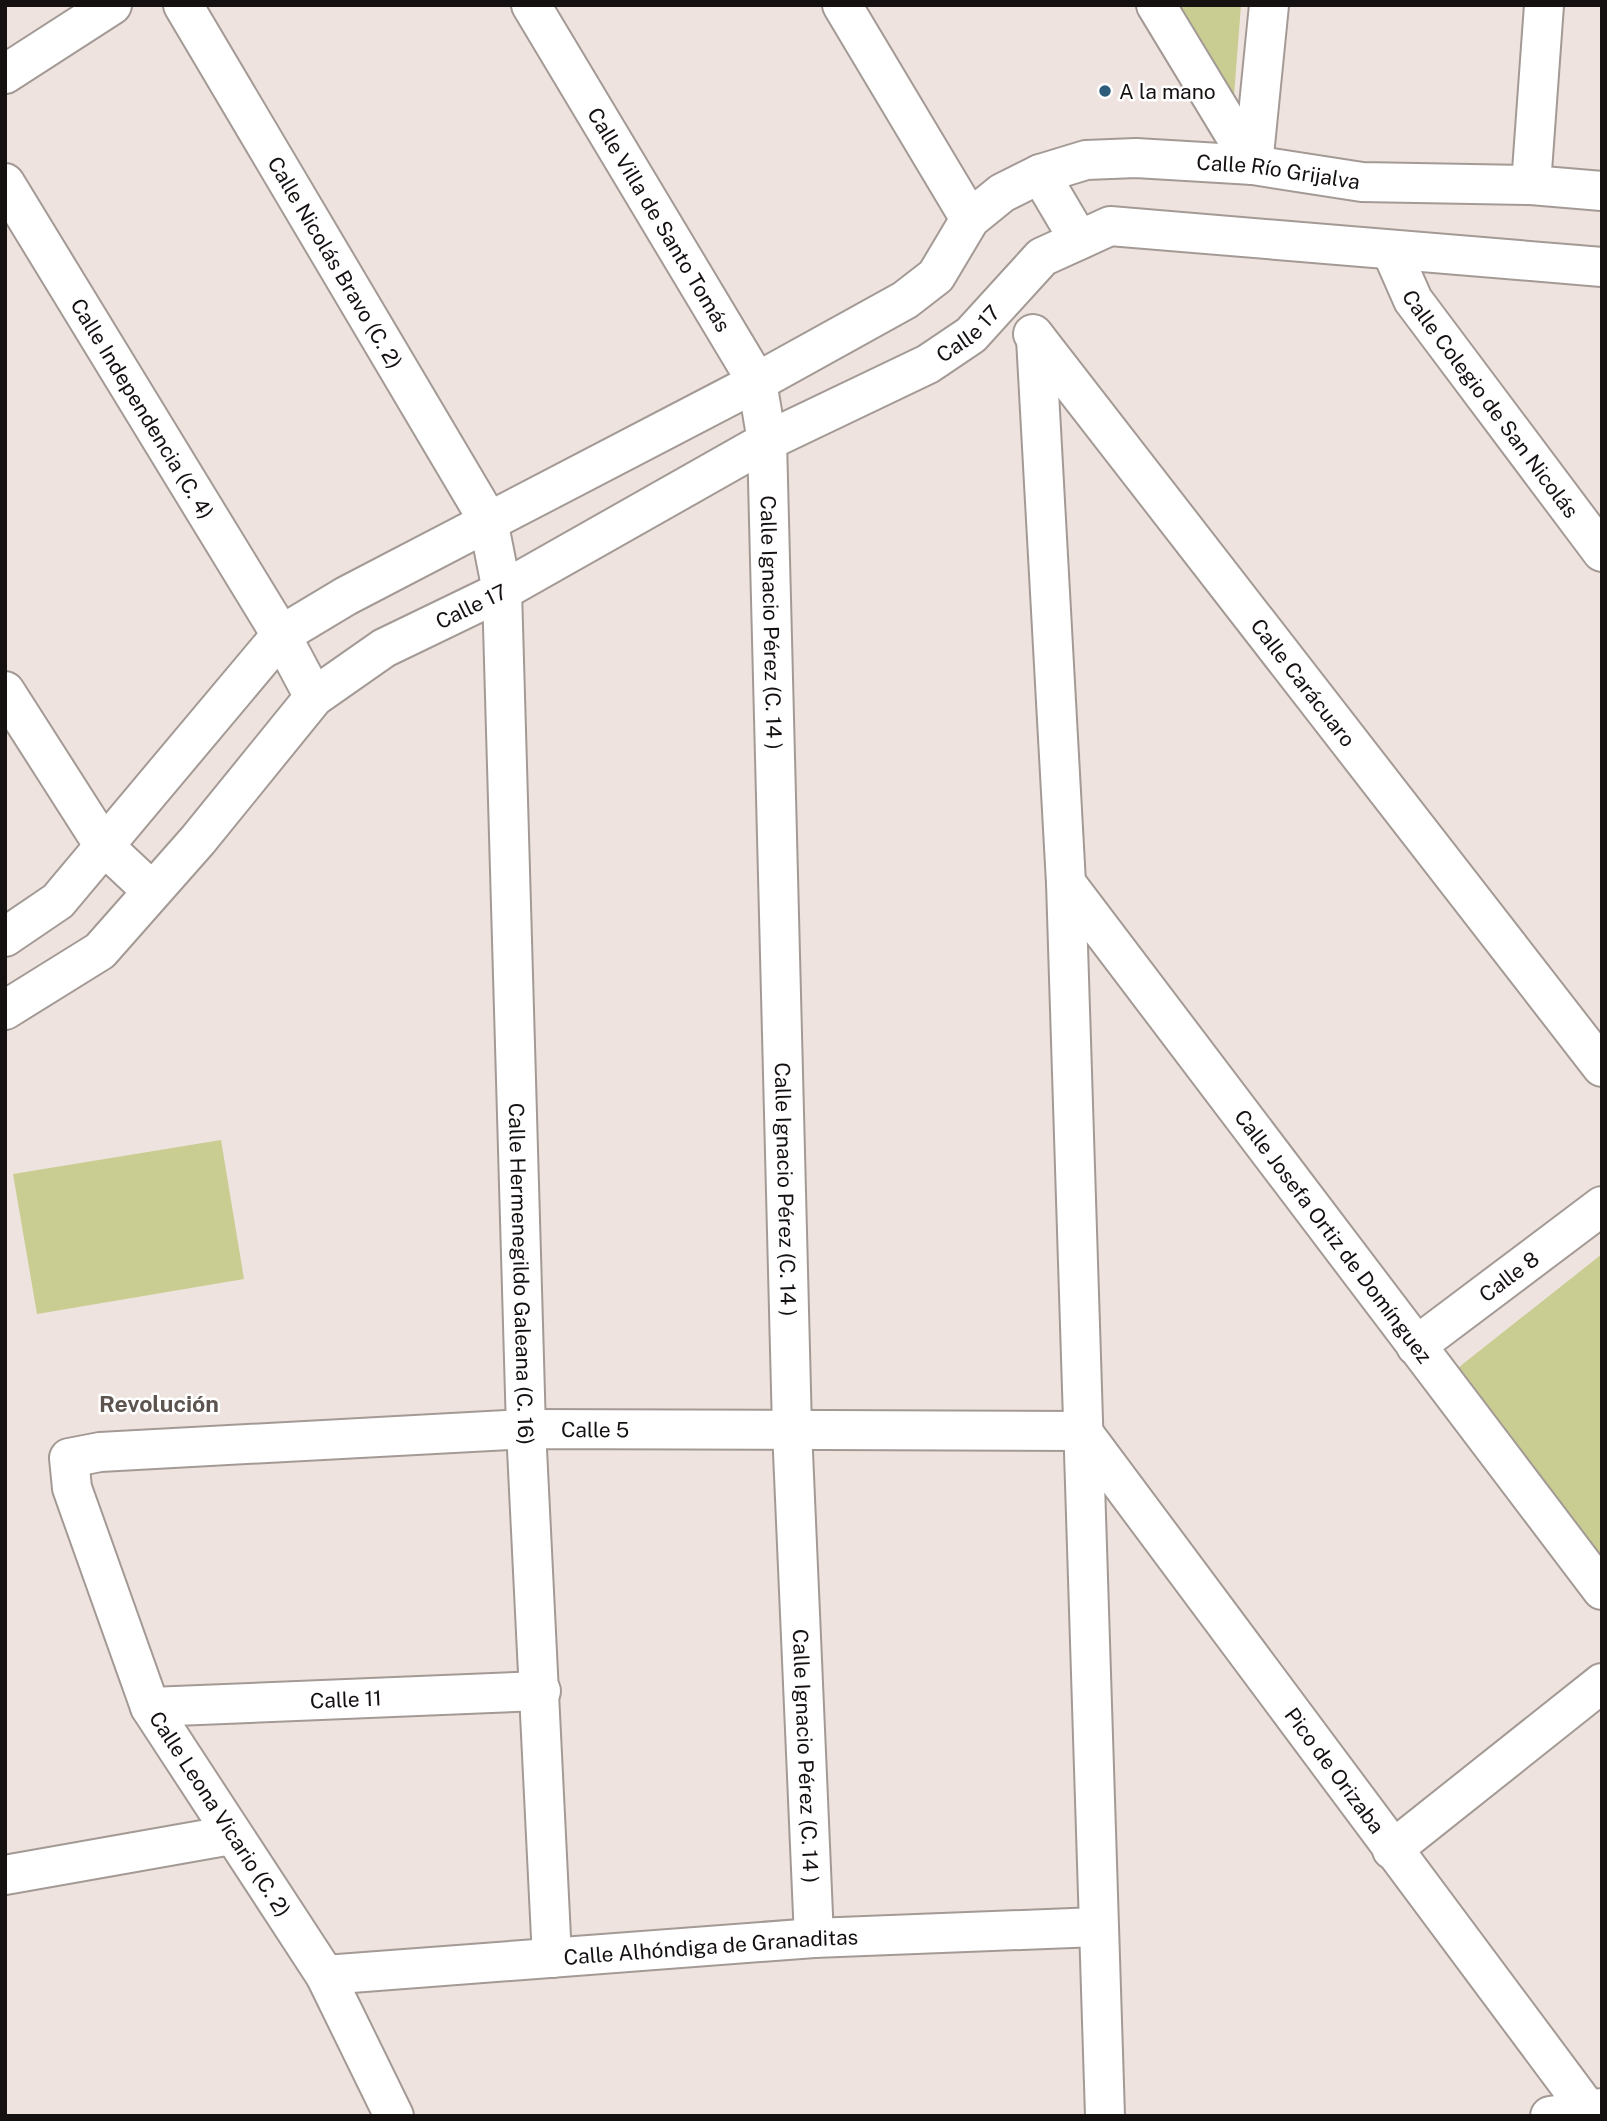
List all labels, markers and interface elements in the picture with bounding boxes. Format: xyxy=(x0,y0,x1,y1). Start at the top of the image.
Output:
place label: A la mano xyxy=(1119,79,1216,104)
marker: A la mano xyxy=(1097,83,1113,99)
street label: Calle Villa de Santo Tomás xyxy=(583,103,736,336)
street label: Calle Río Grijalva xyxy=(1196,149,1362,194)
street label: Calle Nicolás Bravo (C. 2) xyxy=(263,152,408,373)
street label: Calle Colegio de San Nicolás xyxy=(1398,286,1584,522)
street label: Calle Independencia (C. 4) xyxy=(66,294,219,523)
street label: Calle 17 xyxy=(931,300,1005,367)
street label: Calle Ignacio Pérez (C. 14 ) xyxy=(756,495,787,750)
street label: Calle 17 xyxy=(431,578,511,634)
street label: Calle Carácuaro xyxy=(1246,613,1361,751)
street label: Calle Ignacio Pérez (C. 14 ) xyxy=(770,1062,802,1317)
street label: Calle Hermenegildo Galeana (C. 16) xyxy=(504,1102,539,1445)
street label: Calle Josefa Ortiz de Domínguez xyxy=(1230,1104,1438,1368)
street label: Calle 8 xyxy=(1474,1246,1543,1307)
district label: Revolución xyxy=(99,1390,219,1417)
street label: Calle 5 xyxy=(561,1417,629,1442)
street label: Calle Ignacio Pérez (C. 14 ) xyxy=(788,1628,824,1884)
street label: Calle 11 xyxy=(309,1685,382,1713)
street label: Pico de Orizaba xyxy=(1280,1702,1390,1838)
street label: Calle Leona Vicario (C. 2) xyxy=(144,1706,296,1922)
street label: Calle Alhóndiga de Granaditas xyxy=(563,1924,859,1969)

